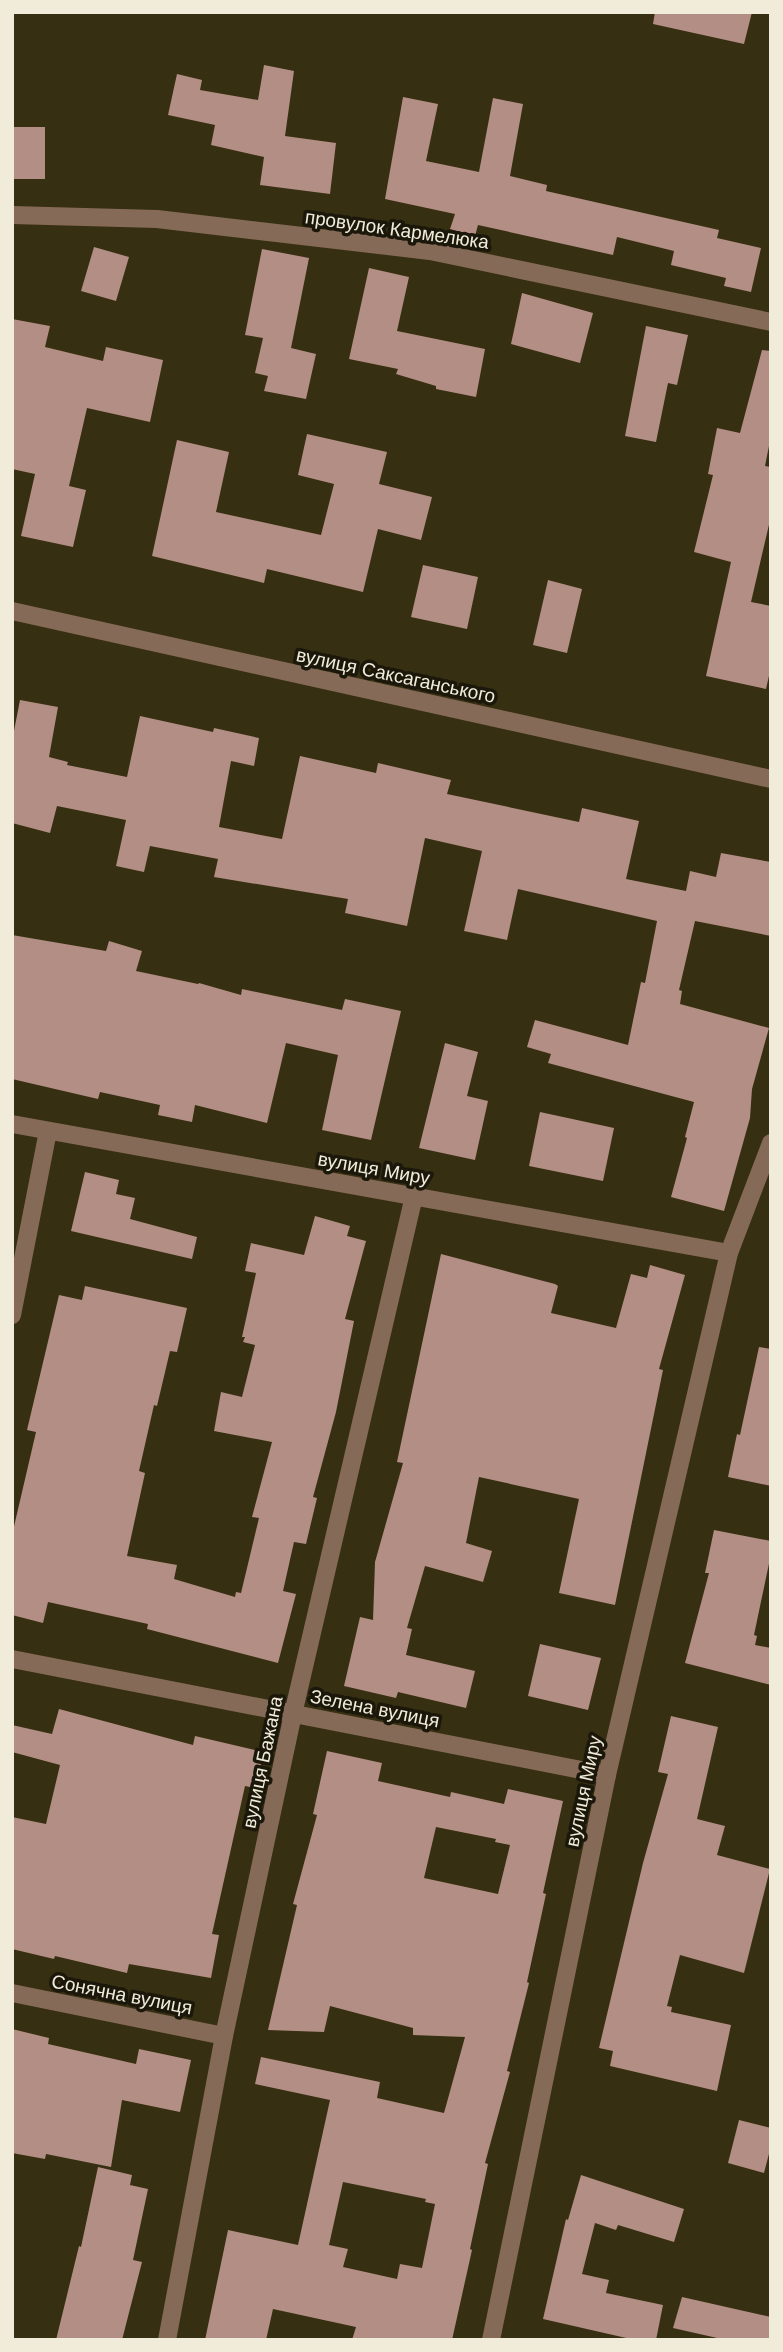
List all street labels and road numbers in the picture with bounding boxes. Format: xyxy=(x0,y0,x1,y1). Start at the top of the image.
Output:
street label: провулок Кармелюка xyxy=(304,206,491,253)
street label: вулиця Саксаганського xyxy=(294,644,497,707)
street label: вулиця Миру xyxy=(316,1148,432,1189)
street label: Зелена вулиця xyxy=(309,1686,441,1731)
street label: вулиця Бажана xyxy=(238,1694,287,1830)
street label: вулиця Миру xyxy=(561,1733,606,1849)
street label: Сонячна вулиця xyxy=(50,1971,194,2018)

